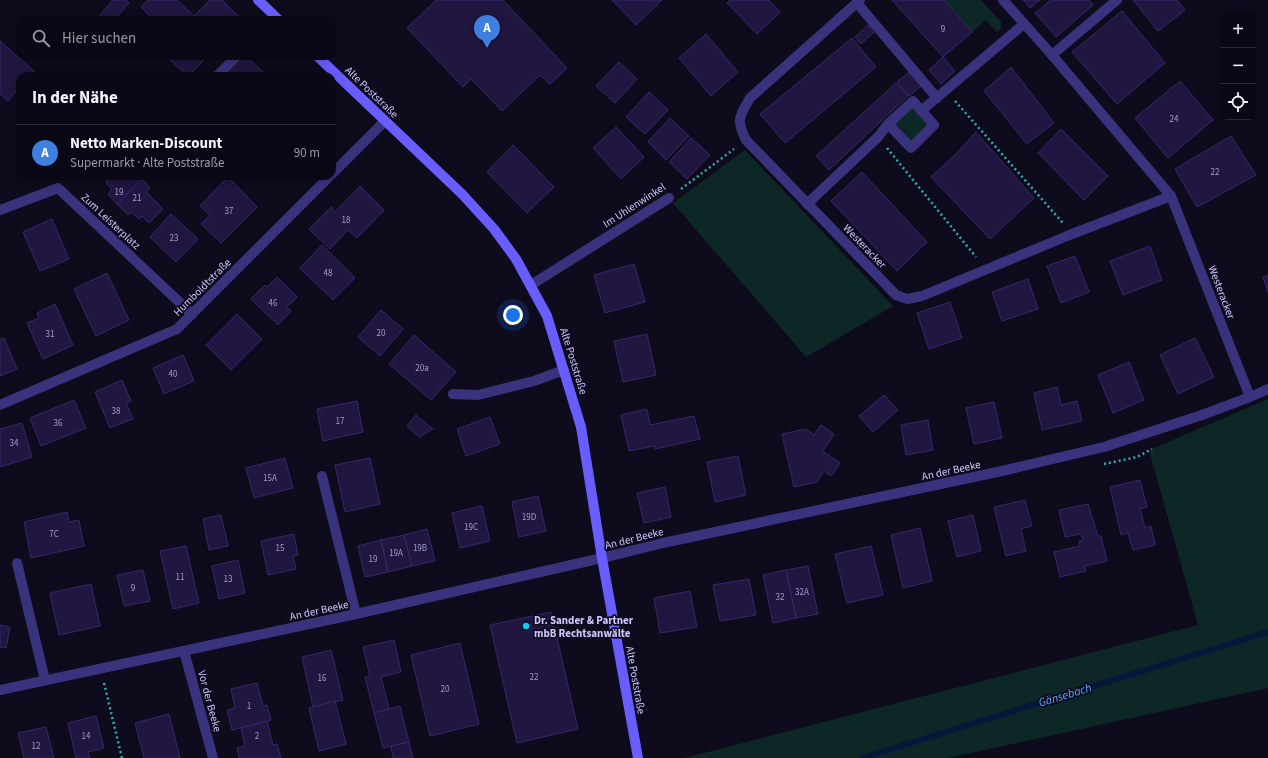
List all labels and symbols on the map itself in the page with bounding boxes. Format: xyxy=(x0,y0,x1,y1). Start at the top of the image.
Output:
pin: A xyxy=(474,15,500,48)
house number: 9 xyxy=(941,23,946,36)
street label: Alte Poststraße xyxy=(342,63,402,122)
house number: 24 xyxy=(1170,113,1179,126)
house number: 22 xyxy=(1211,166,1220,179)
street label: Im Uhlenwinkel xyxy=(600,179,669,231)
house number: 19 xyxy=(115,186,124,199)
street label: Zum Leisterplatz xyxy=(78,190,144,253)
house number: 21 xyxy=(133,192,141,205)
house number: 37 xyxy=(225,205,234,218)
house number: 18 xyxy=(342,214,351,227)
street label: Westeracker xyxy=(840,221,890,272)
house number: 23 xyxy=(170,232,179,245)
street label: Humboldtstraße xyxy=(170,255,235,319)
street label: Westeracker xyxy=(1204,263,1239,321)
house number: 48 xyxy=(324,267,333,280)
house number: 46 xyxy=(269,297,278,310)
your location xyxy=(503,305,523,325)
street label: Alte Poststraße xyxy=(556,326,591,397)
house number: 20 xyxy=(377,327,386,340)
house number: 31 xyxy=(46,328,54,341)
house number: 20a xyxy=(415,362,429,375)
house number: 40 xyxy=(169,368,178,381)
house number: 38 xyxy=(112,405,121,418)
house number: 17 xyxy=(336,415,345,428)
house number: 36 xyxy=(54,417,63,430)
house number: 34 xyxy=(10,437,19,450)
street label: An der Beeke xyxy=(920,457,982,484)
house number: 15A xyxy=(263,472,277,485)
house number: 19D xyxy=(522,511,537,524)
house number: 19C xyxy=(464,521,478,534)
street label: An der Beeke xyxy=(603,524,665,553)
house number: 7C xyxy=(49,528,59,541)
house number: 15 xyxy=(276,542,285,555)
house number: 19B xyxy=(413,542,427,555)
house number: 19A xyxy=(389,547,403,560)
house number: 19 xyxy=(369,553,378,566)
house number: 11 xyxy=(176,571,184,584)
house number: 13 xyxy=(224,573,233,586)
house number: 9 xyxy=(131,582,136,595)
house number: 32A xyxy=(795,586,809,599)
house number: 32 xyxy=(776,591,785,604)
street label: An der Beeke xyxy=(288,597,350,624)
place label: Dr. Sander & Partner mbB Rechtsanwälte xyxy=(534,613,634,641)
marker: Dr. Sander & Partner mbB Rechtsanwälte xyxy=(521,621,531,631)
street label: Alte Poststraße xyxy=(622,645,649,716)
street label: Vor der Beeke xyxy=(194,669,225,734)
house number: 22 xyxy=(530,671,539,684)
house number: 16 xyxy=(318,672,327,685)
water label: Gänsebach xyxy=(1036,679,1094,712)
house number: 20 xyxy=(441,683,450,696)
house number: 1 xyxy=(247,700,251,713)
house number: 14 xyxy=(82,730,91,743)
house number: 2 xyxy=(255,730,260,743)
house number: 12 xyxy=(32,740,41,753)

